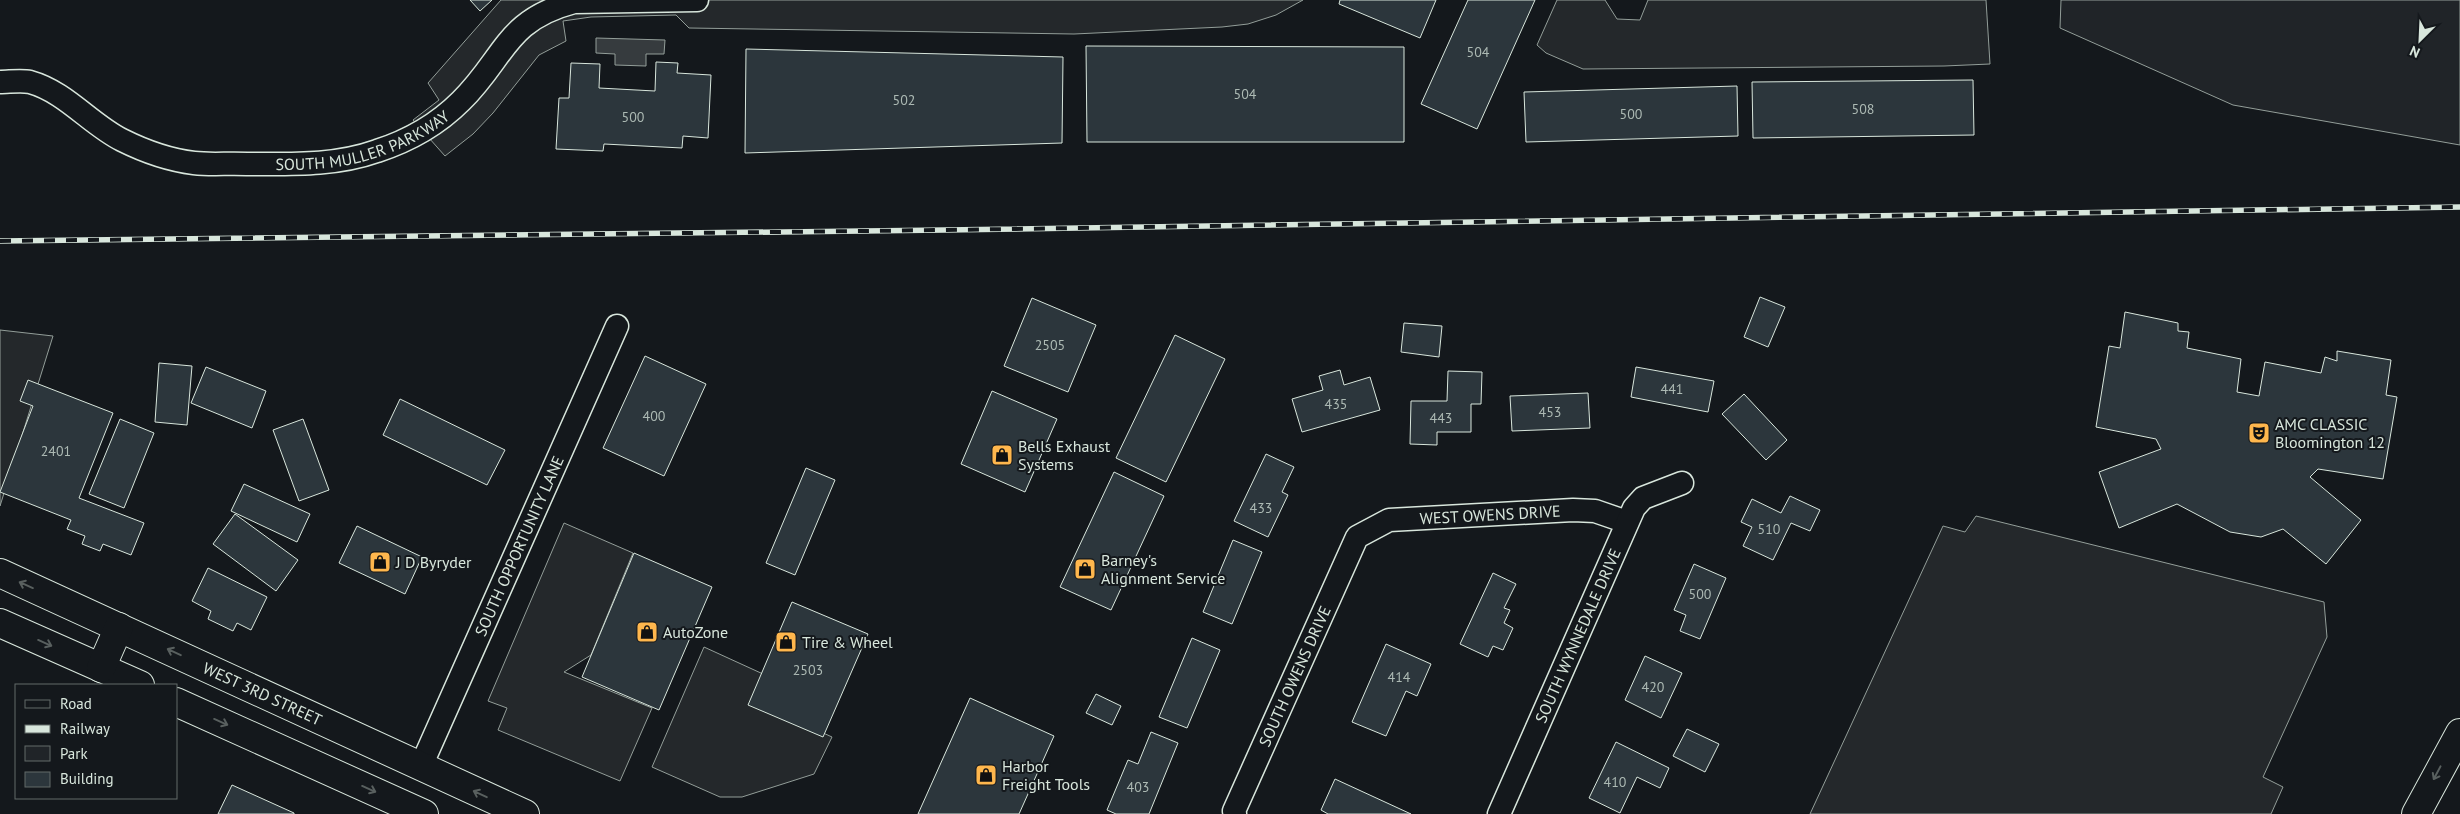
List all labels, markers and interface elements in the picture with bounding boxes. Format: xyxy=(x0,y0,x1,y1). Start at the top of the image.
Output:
north arrow xyxy=(2395,15,2445,65)
text: N xyxy=(2407,42,2423,62)
house number: 504 xyxy=(1467,43,1490,61)
house number: 504 xyxy=(1234,85,1257,103)
house number: 502 xyxy=(893,91,915,109)
house number: 508 xyxy=(1852,100,1874,118)
house number: 500 xyxy=(1620,105,1643,123)
street label: SOUTH MULLER PARKWAY xyxy=(275,106,453,174)
house number: 500 xyxy=(622,108,645,126)
house number: 2505 xyxy=(1035,336,1065,354)
house number: 441 xyxy=(1661,380,1683,398)
house number: 435 xyxy=(1325,395,1347,413)
house number: 453 xyxy=(1539,403,1561,421)
house number: 400 xyxy=(643,407,666,425)
house number: 443 xyxy=(1430,409,1452,427)
place label: AMC CLASSIC Bloomington 12 xyxy=(2275,414,2385,452)
theatre icon: AMC CLASSIC Bloomington 12 xyxy=(2247,421,2271,445)
place label: Bells Exhaust Systems xyxy=(1018,436,1111,474)
house number: 2401 xyxy=(41,442,71,460)
shop icon: Bells Exhaust Systems xyxy=(990,443,1014,467)
street label: SOUTH OPPORTUNITY LANE xyxy=(470,453,568,639)
house number: 433 xyxy=(1250,499,1272,517)
street label: WEST OWENS DRIVE xyxy=(1419,501,1561,528)
house number: 510 xyxy=(1758,520,1781,538)
street label: SOUTH WYNNEDALE DRIVE xyxy=(1530,545,1625,726)
shop icon: J D Byryder xyxy=(368,550,392,574)
place label: Barney's Alignment Service xyxy=(1101,550,1225,588)
place label: J D Byryder xyxy=(395,552,472,572)
shop icon: Barney's Alignment Service xyxy=(1073,557,1097,581)
one-way arrow xyxy=(19,579,34,589)
house number: 500 xyxy=(1689,585,1712,603)
street label: SOUTH OWENS DRIVE xyxy=(1254,603,1335,750)
shop icon: AutoZone xyxy=(635,620,659,644)
place label: AutoZone xyxy=(663,622,728,642)
shop icon: Tire & Wheel xyxy=(774,630,798,654)
place label: Tire & Wheel xyxy=(802,632,893,652)
one-way arrow xyxy=(37,638,52,648)
one-way arrow xyxy=(167,647,182,656)
street label: WEST 3RD STREET xyxy=(200,658,325,730)
house number: 2503 xyxy=(793,661,823,679)
house number: 414 xyxy=(1388,668,1411,686)
house number: 420 xyxy=(1642,678,1665,696)
legend xyxy=(15,684,178,799)
text: Road xyxy=(60,694,92,713)
one-way arrow xyxy=(213,717,228,727)
text: Railway xyxy=(60,719,110,738)
text: Park xyxy=(60,744,88,763)
place label: Harbor Freight Tools xyxy=(1002,756,1090,794)
shop icon: Harbor Freight Tools xyxy=(974,763,998,787)
one-way arrow xyxy=(2432,765,2441,780)
text: Building xyxy=(60,769,114,788)
house number: 410 xyxy=(1604,773,1627,791)
house number: 403 xyxy=(1127,778,1149,796)
one-way arrow xyxy=(361,785,376,794)
one-way arrow xyxy=(473,788,488,798)

